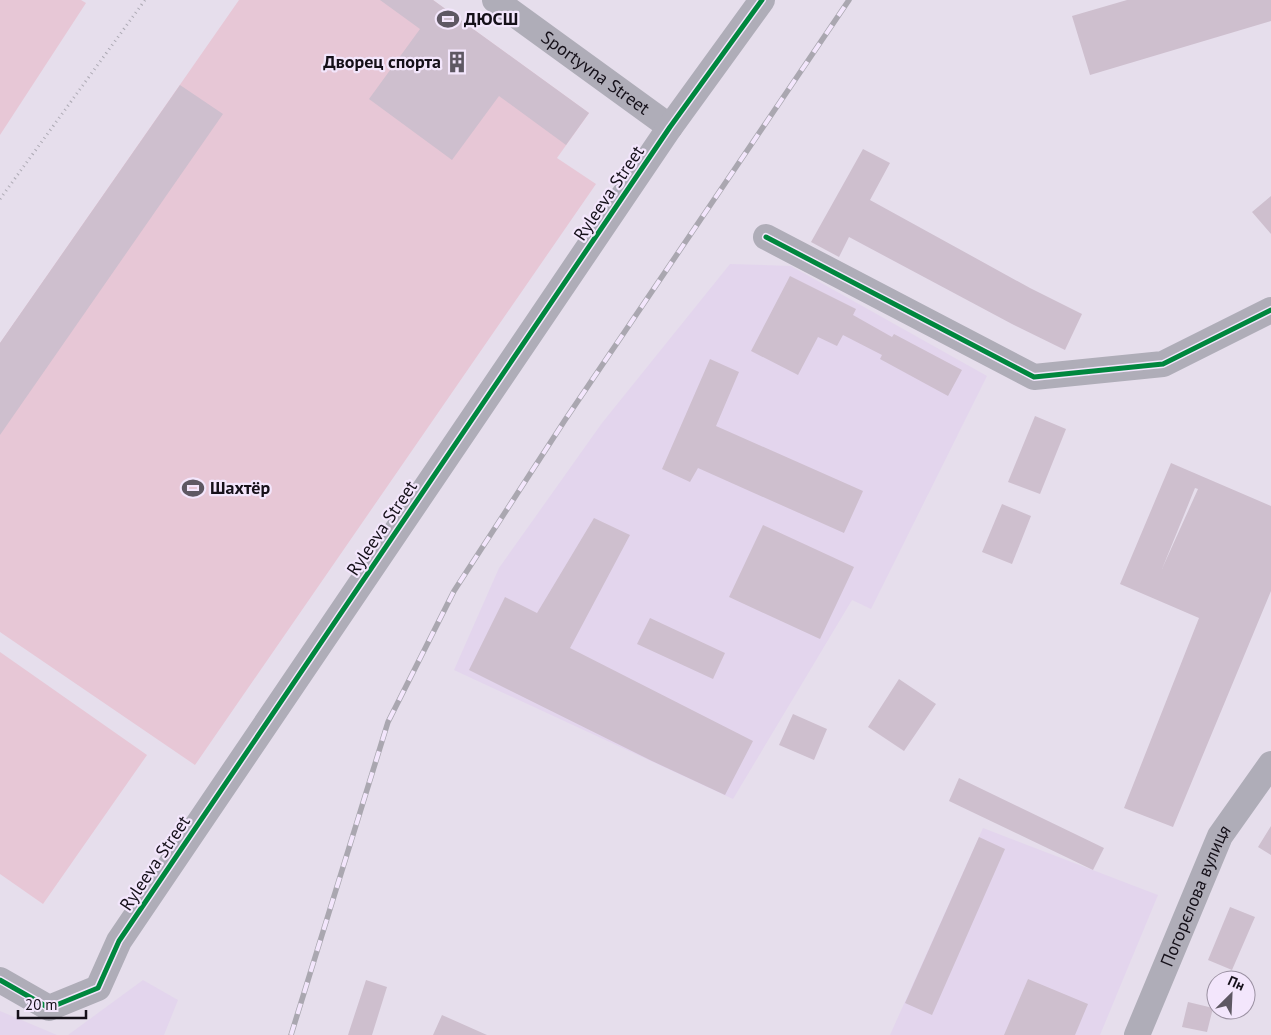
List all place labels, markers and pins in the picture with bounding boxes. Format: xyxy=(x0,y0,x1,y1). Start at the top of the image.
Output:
sports icon: ДЮСШ xyxy=(435,6,461,32)
place label: ДЮСШ xyxy=(464,7,518,30)
building icon: Дворец спорта xyxy=(444,49,470,75)
place label: Дворец спорта xyxy=(323,50,441,73)
sports icon: Шахтёр xyxy=(180,475,206,501)
place label: Шахтёр xyxy=(210,476,270,499)

